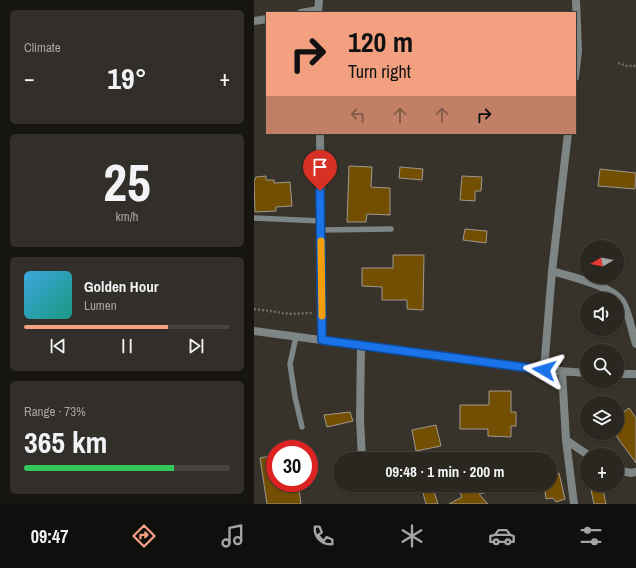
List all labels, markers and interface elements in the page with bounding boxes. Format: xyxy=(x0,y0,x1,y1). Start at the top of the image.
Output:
text: 120 m xyxy=(348,23,413,61)
icon: right xyxy=(282,28,334,80)
text: Climate xyxy=(24,39,61,56)
text: 19° xyxy=(107,58,147,98)
text: Turn right xyxy=(348,59,411,84)
text: − xyxy=(24,63,35,93)
text: + xyxy=(219,63,230,93)
icon: left xyxy=(347,104,369,126)
icon: ahead xyxy=(389,104,411,126)
icon: ahead xyxy=(431,104,453,126)
icon: right xyxy=(473,104,495,126)
text: 25 xyxy=(103,147,151,217)
pin xyxy=(303,150,337,191)
icon: arrive xyxy=(309,156,331,178)
text: km/h xyxy=(115,208,139,225)
north arrow xyxy=(580,240,624,284)
map controls xyxy=(580,240,624,492)
text: Golden Hour xyxy=(84,276,159,297)
button: sound xyxy=(580,292,624,336)
text: Lumen xyxy=(84,297,117,314)
icon: previous xyxy=(47,335,69,357)
icon: pause xyxy=(116,335,138,357)
icon: next xyxy=(185,335,207,357)
button: search xyxy=(580,344,624,388)
position arrow xyxy=(523,349,565,391)
button: layers xyxy=(580,396,624,440)
text: Range · 73% xyxy=(24,403,86,420)
text: 365 km xyxy=(24,422,107,462)
speed limit sign: 30 xyxy=(266,440,318,492)
button: + xyxy=(580,448,624,492)
text: 09:48 · 1 min · 200 m xyxy=(386,461,504,482)
icon: directions xyxy=(130,522,158,550)
icon: music xyxy=(219,522,247,550)
icon: phone xyxy=(309,522,337,550)
icon: climate xyxy=(398,522,426,550)
icon: car xyxy=(488,522,516,550)
icon: filters xyxy=(577,522,605,550)
text: 09:47 xyxy=(31,524,68,549)

